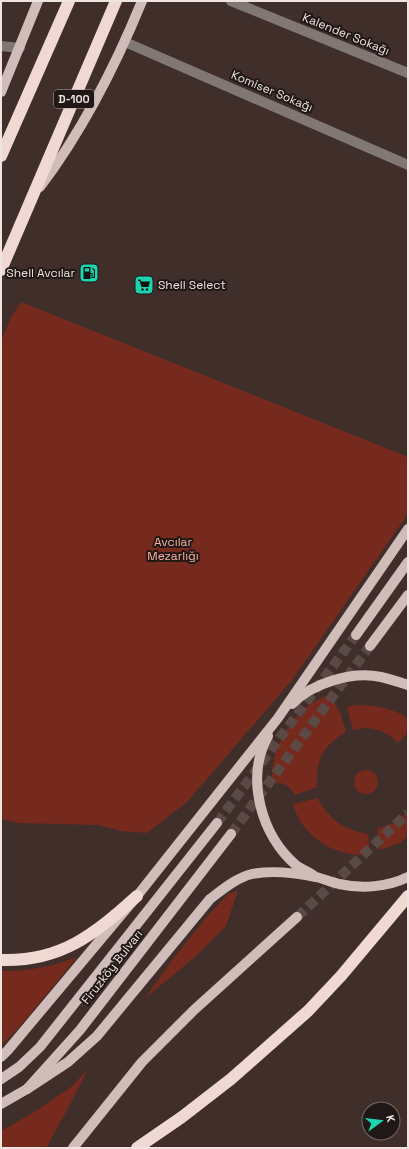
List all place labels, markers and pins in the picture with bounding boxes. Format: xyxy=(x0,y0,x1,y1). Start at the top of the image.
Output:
fuel station icon: Shell Avcılar xyxy=(78,262,100,284)
place label: Shell Avcılar xyxy=(6,265,75,281)
supermarket icon: Shell Select xyxy=(133,274,155,296)
place label: Shell Select xyxy=(158,277,226,293)

